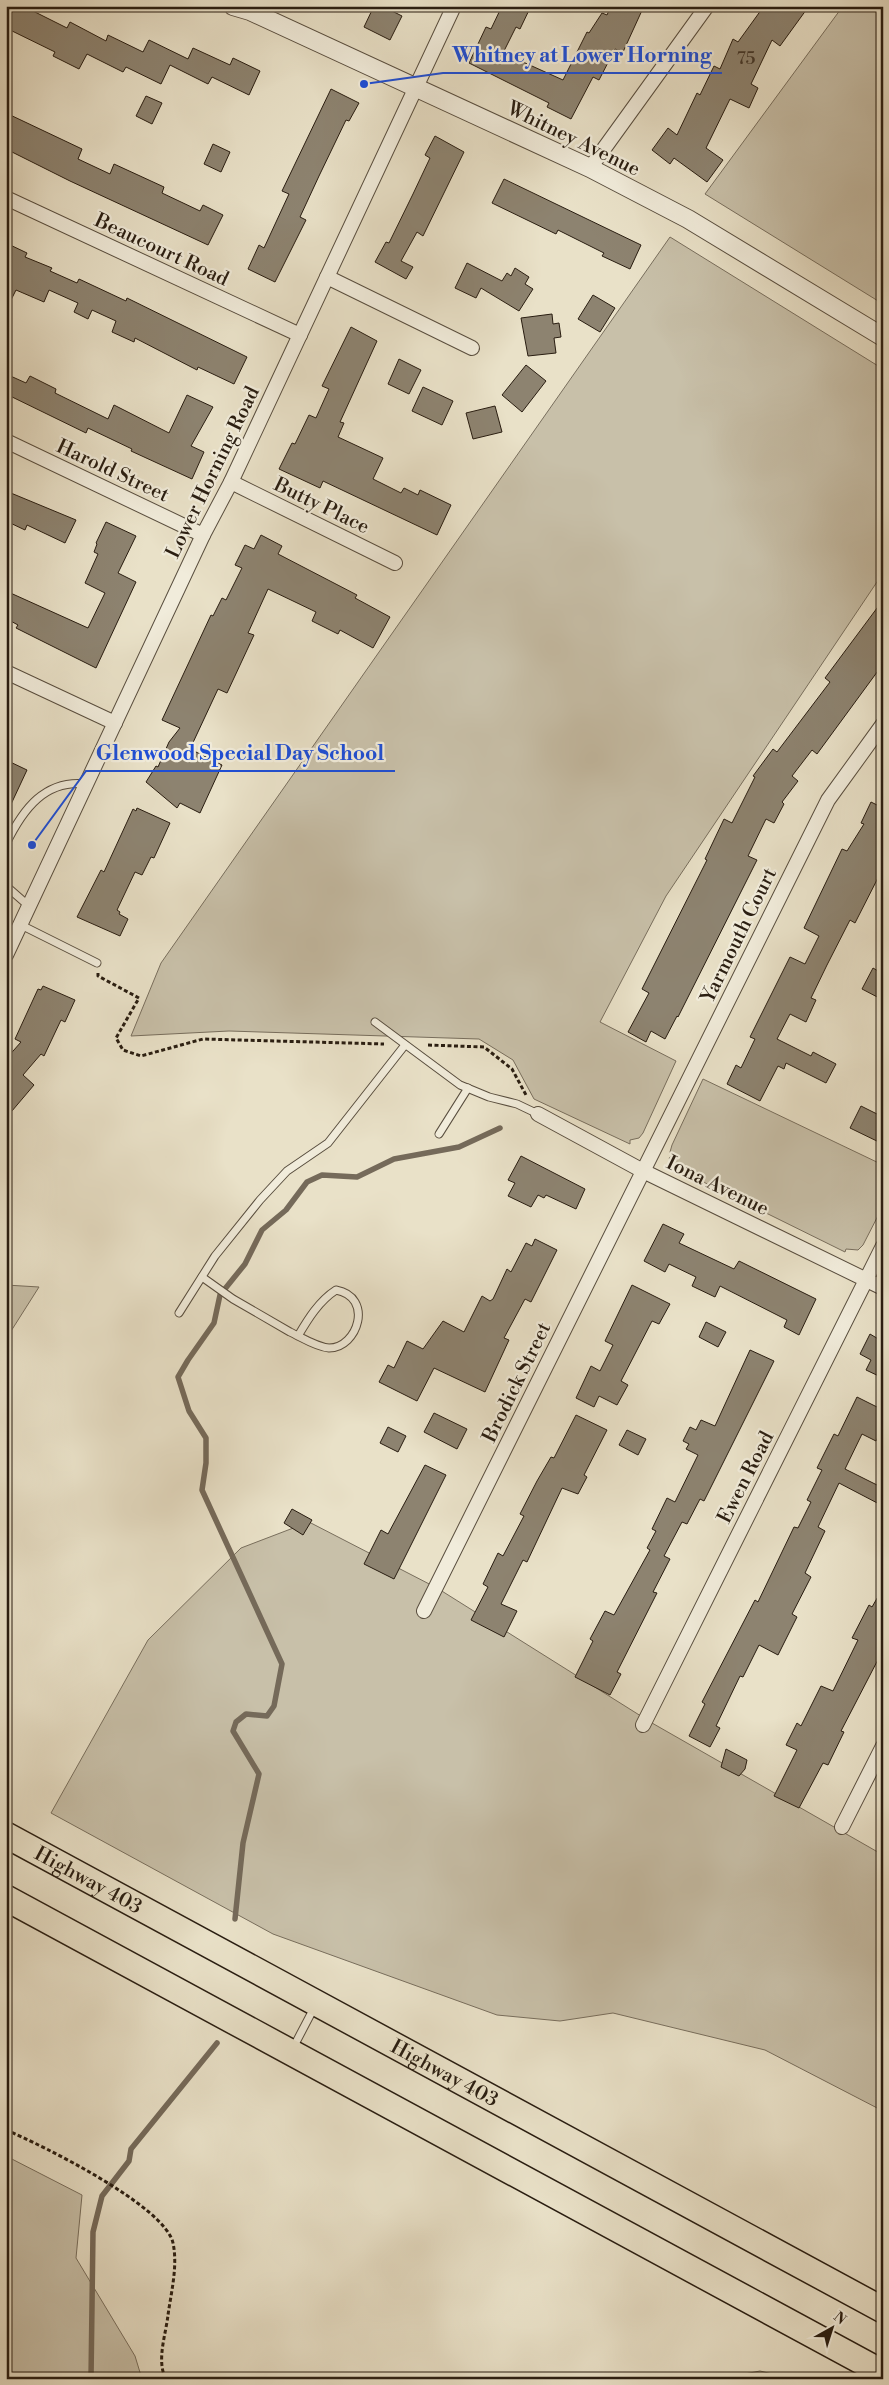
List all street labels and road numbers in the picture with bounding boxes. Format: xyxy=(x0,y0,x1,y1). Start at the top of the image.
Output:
street label: Whitney Avenue xyxy=(502,96,644,182)
street label: Beaucourt Road xyxy=(89,208,233,293)
street label: Lower Horning Road xyxy=(161,382,266,563)
street label: Harold Street xyxy=(52,434,173,508)
street label: Butty Place xyxy=(269,472,373,540)
street label: Yarmouth Court xyxy=(695,864,783,1008)
street label: Iona Avenue xyxy=(662,1151,773,1222)
street label: Brodick Street xyxy=(477,1318,557,1448)
street label: Ewen Road xyxy=(713,1427,780,1528)
street label: Highway 403 xyxy=(30,1842,146,1920)
street label: Highway 403 xyxy=(386,2035,502,2113)

